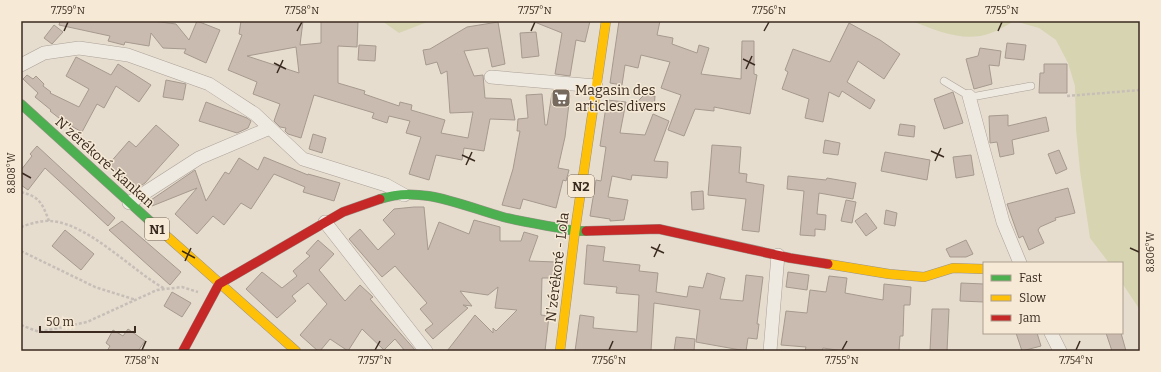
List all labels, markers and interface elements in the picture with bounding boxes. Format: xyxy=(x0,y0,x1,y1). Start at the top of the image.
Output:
text: 7.759°N xyxy=(51,5,85,17)
text: 7.758°N xyxy=(285,5,319,17)
text: 7.757°N xyxy=(518,5,552,17)
text: 7.756°N xyxy=(752,5,786,17)
text: 7.755°N xyxy=(985,5,1019,17)
place label: Magasin des articles divers xyxy=(575,82,666,115)
supermarket icon: Magasin des articles divers xyxy=(550,87,572,109)
street label: N'zérékoré-Kankan xyxy=(52,113,158,211)
text: 8.808°W xyxy=(6,152,18,193)
road number: N2 xyxy=(568,175,594,197)
street label: N'zérékoré - Lola xyxy=(542,211,573,323)
road number: N1 xyxy=(145,218,169,240)
text: 8.806°W xyxy=(1145,231,1157,272)
legend xyxy=(983,262,1123,334)
text: Fast xyxy=(1019,271,1043,285)
text: Slow xyxy=(1019,291,1046,305)
scale bar xyxy=(40,308,135,334)
text: Jam xyxy=(1018,311,1041,325)
text: 50 m xyxy=(46,315,75,329)
text: 7.758°N xyxy=(125,355,159,367)
text: 7.757°N xyxy=(358,355,392,367)
text: 7.756°N xyxy=(592,355,626,367)
text: 7.755°N xyxy=(825,355,859,367)
text: 7.754°N xyxy=(1059,355,1093,367)

